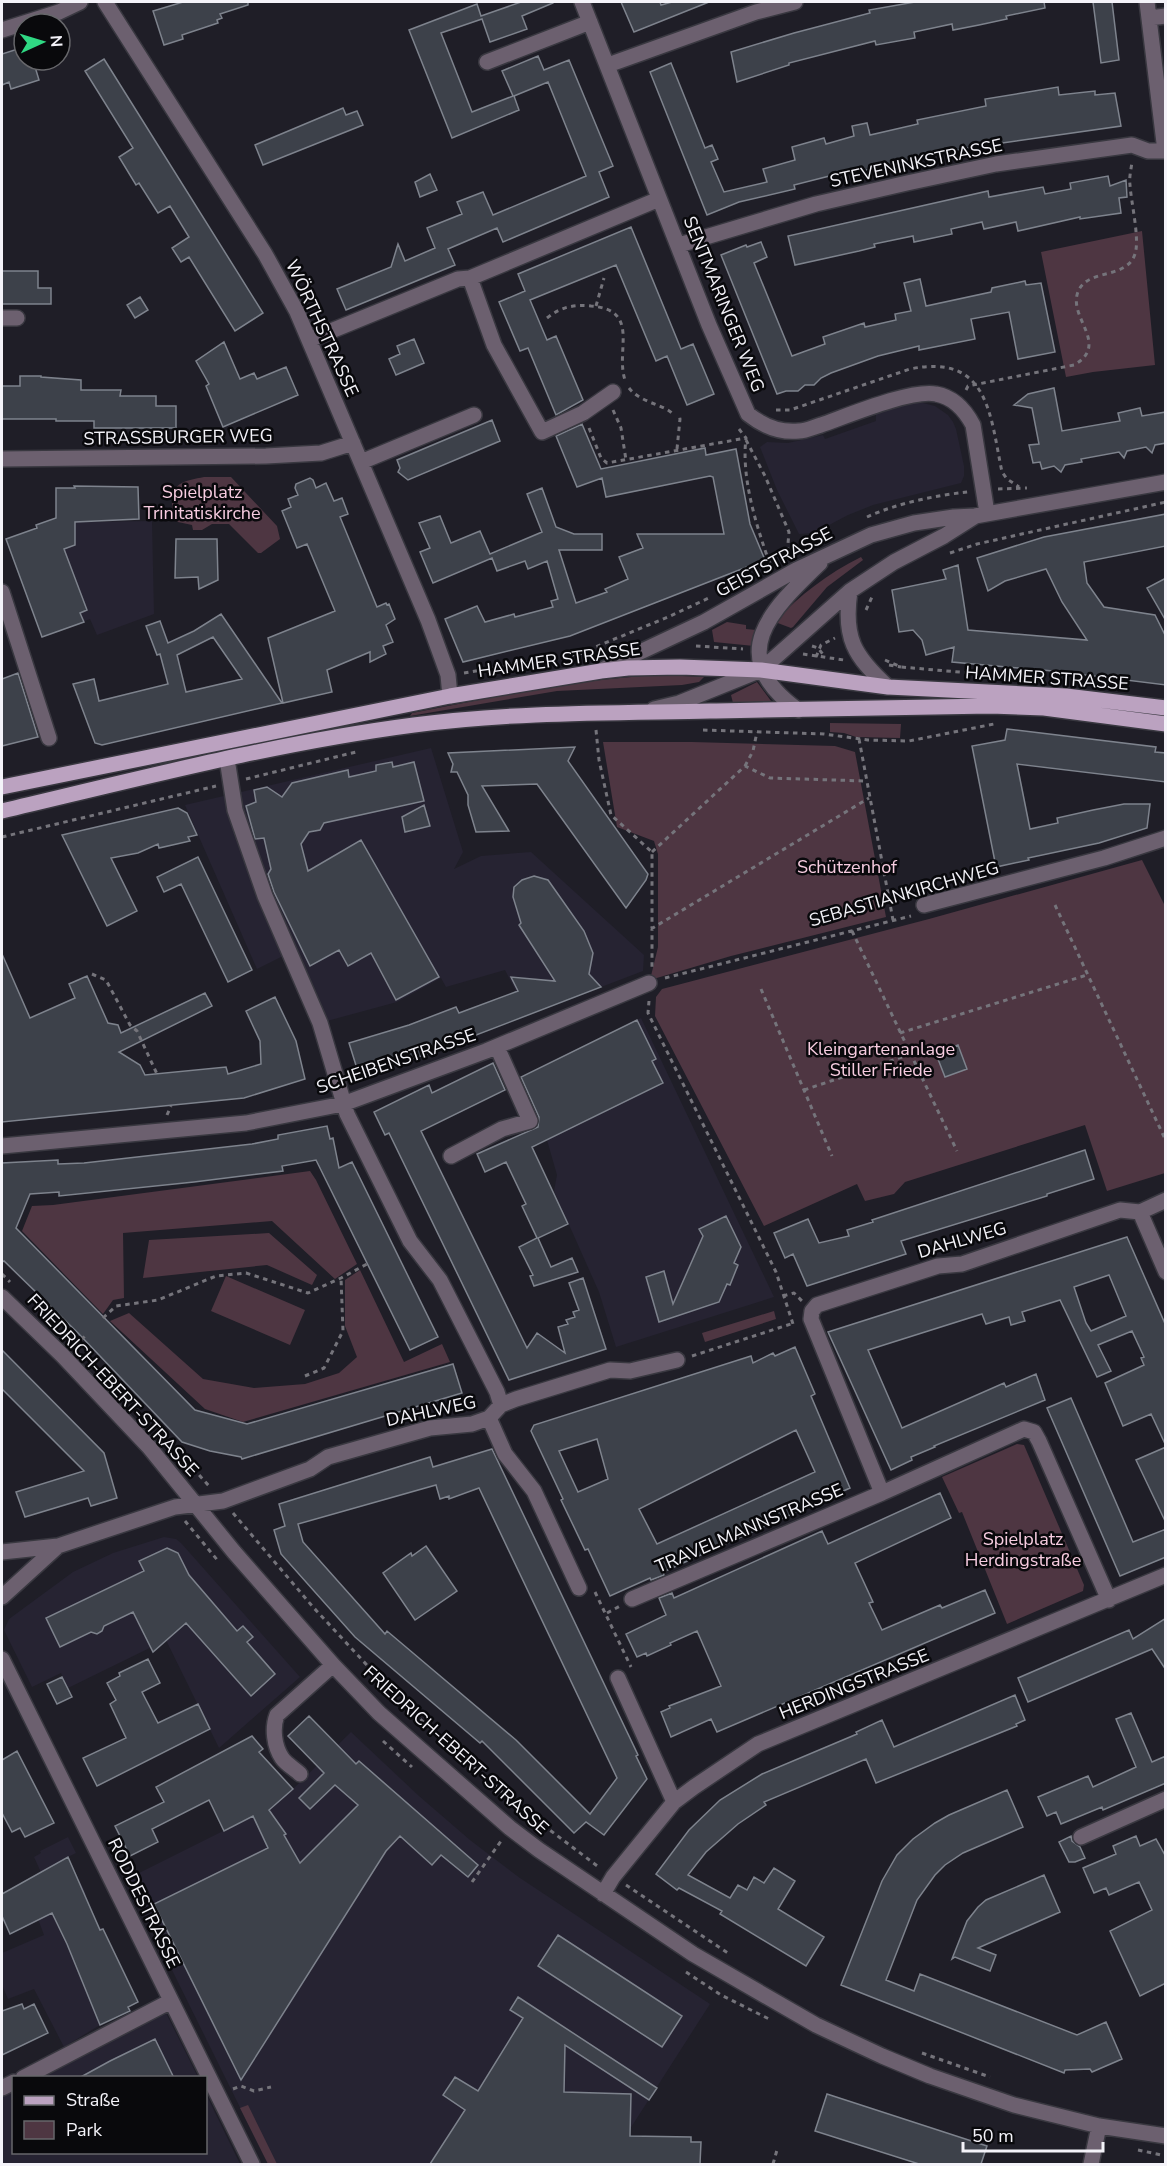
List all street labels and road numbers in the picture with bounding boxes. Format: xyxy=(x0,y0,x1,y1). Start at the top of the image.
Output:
street label: STEVENINKSTRASSE xyxy=(827,133,1005,193)
street label: SENTMARINGER WEG xyxy=(678,212,770,396)
street label: WÖRTHSTRASSE xyxy=(280,256,364,400)
street label: STRASSBURGER WEG xyxy=(83,423,273,451)
street label: GEISTSTRASSE xyxy=(712,521,836,603)
street label: HAMMER STRASSE xyxy=(476,637,642,683)
street label: HAMMER STRASSE xyxy=(964,660,1130,696)
street label: SEBASTIANKIRCHWEG xyxy=(806,855,1002,933)
street label: SCHEIBENSTRASSE xyxy=(313,1022,479,1100)
street label: DAHLWEG xyxy=(915,1216,1009,1264)
street label: FRIEDRICH-EBERT-STRASSE xyxy=(22,1288,204,1482)
street label: DAHLWEG xyxy=(384,1390,478,1432)
street label: TRAVELMANNSTRASSE xyxy=(651,1478,847,1578)
street label: HERDINGSTRASSE xyxy=(775,1643,933,1725)
street label: FRIEDRICH-EBERT-STRASSE xyxy=(358,1660,554,1840)
street label: RODDESTRASSE xyxy=(102,1834,186,1972)

